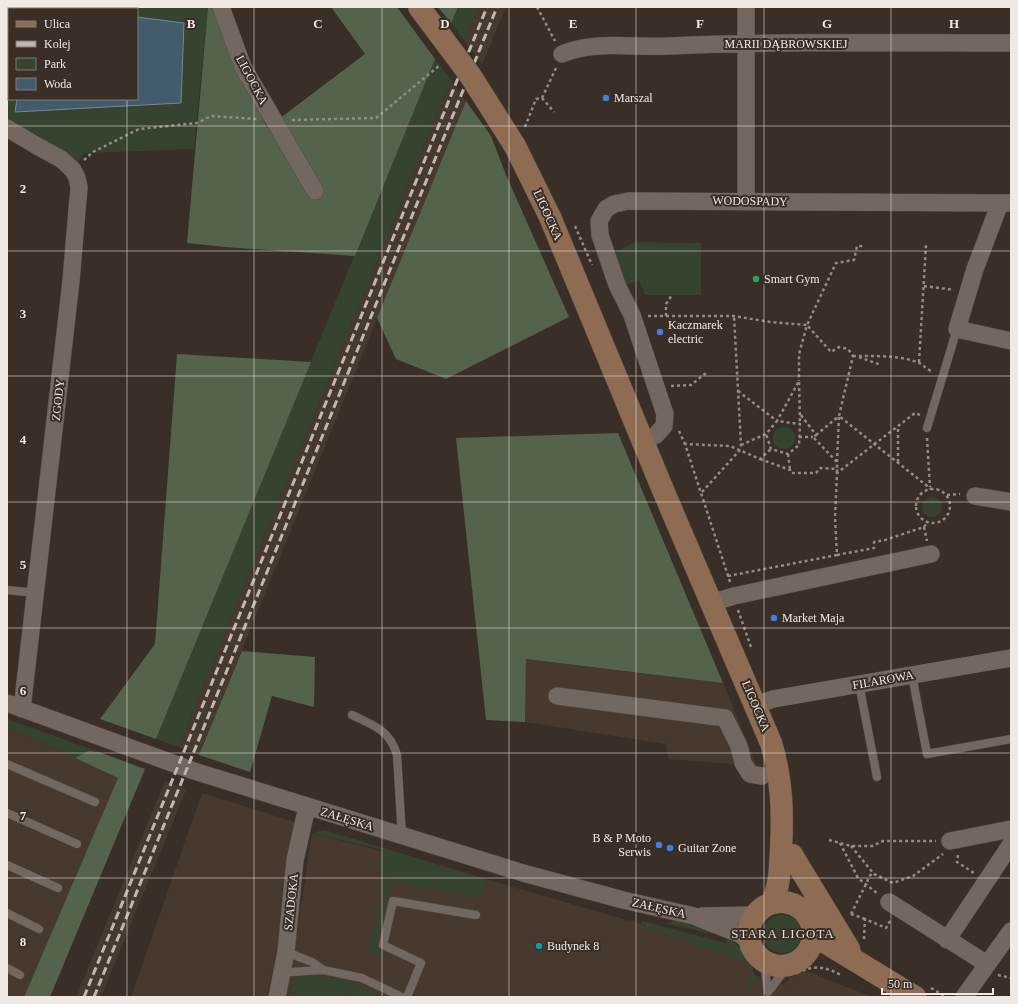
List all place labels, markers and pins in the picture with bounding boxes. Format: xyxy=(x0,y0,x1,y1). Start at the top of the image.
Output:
place label: Marszal xyxy=(614,91,653,105)
marker: Marszal xyxy=(601,93,611,103)
place label: Smart Gym xyxy=(764,272,820,286)
marker: Smart Gym xyxy=(751,274,761,284)
place label: Kaczmarek electric xyxy=(668,318,723,346)
marker: Kaczmarek electric xyxy=(655,327,665,337)
place label: Market Maja xyxy=(782,611,845,625)
marker: Market Maja xyxy=(769,613,779,623)
place label: B & P Moto Serwis xyxy=(592,831,651,859)
marker: B & P Moto Serwis xyxy=(654,840,664,850)
place label: Guitar Zone xyxy=(678,841,736,855)
marker: Guitar Zone xyxy=(665,843,675,853)
place label: Budynek 8 xyxy=(547,939,599,953)
marker: Budynek 8 xyxy=(534,941,544,951)

